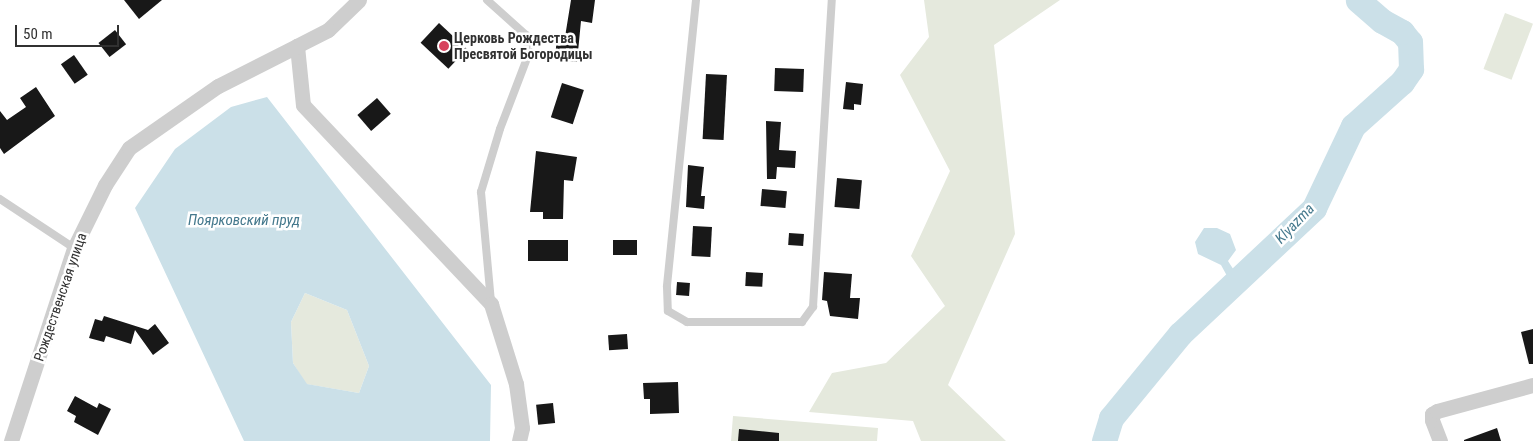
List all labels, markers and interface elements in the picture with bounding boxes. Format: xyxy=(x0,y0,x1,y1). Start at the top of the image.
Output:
scale bar xyxy=(18,15,121,47)
text: 50 m xyxy=(23,25,53,43)
place label: Церковь Рождества Пресвятой Богородицы xyxy=(454,30,593,62)
marker: Церковь Рождества Пресвятой Богородицы xyxy=(438,40,450,52)
water label: Klyazma xyxy=(1272,200,1318,248)
water label: Поярковский пруд xyxy=(188,212,300,230)
street label: Рождественская улица xyxy=(30,231,90,363)

